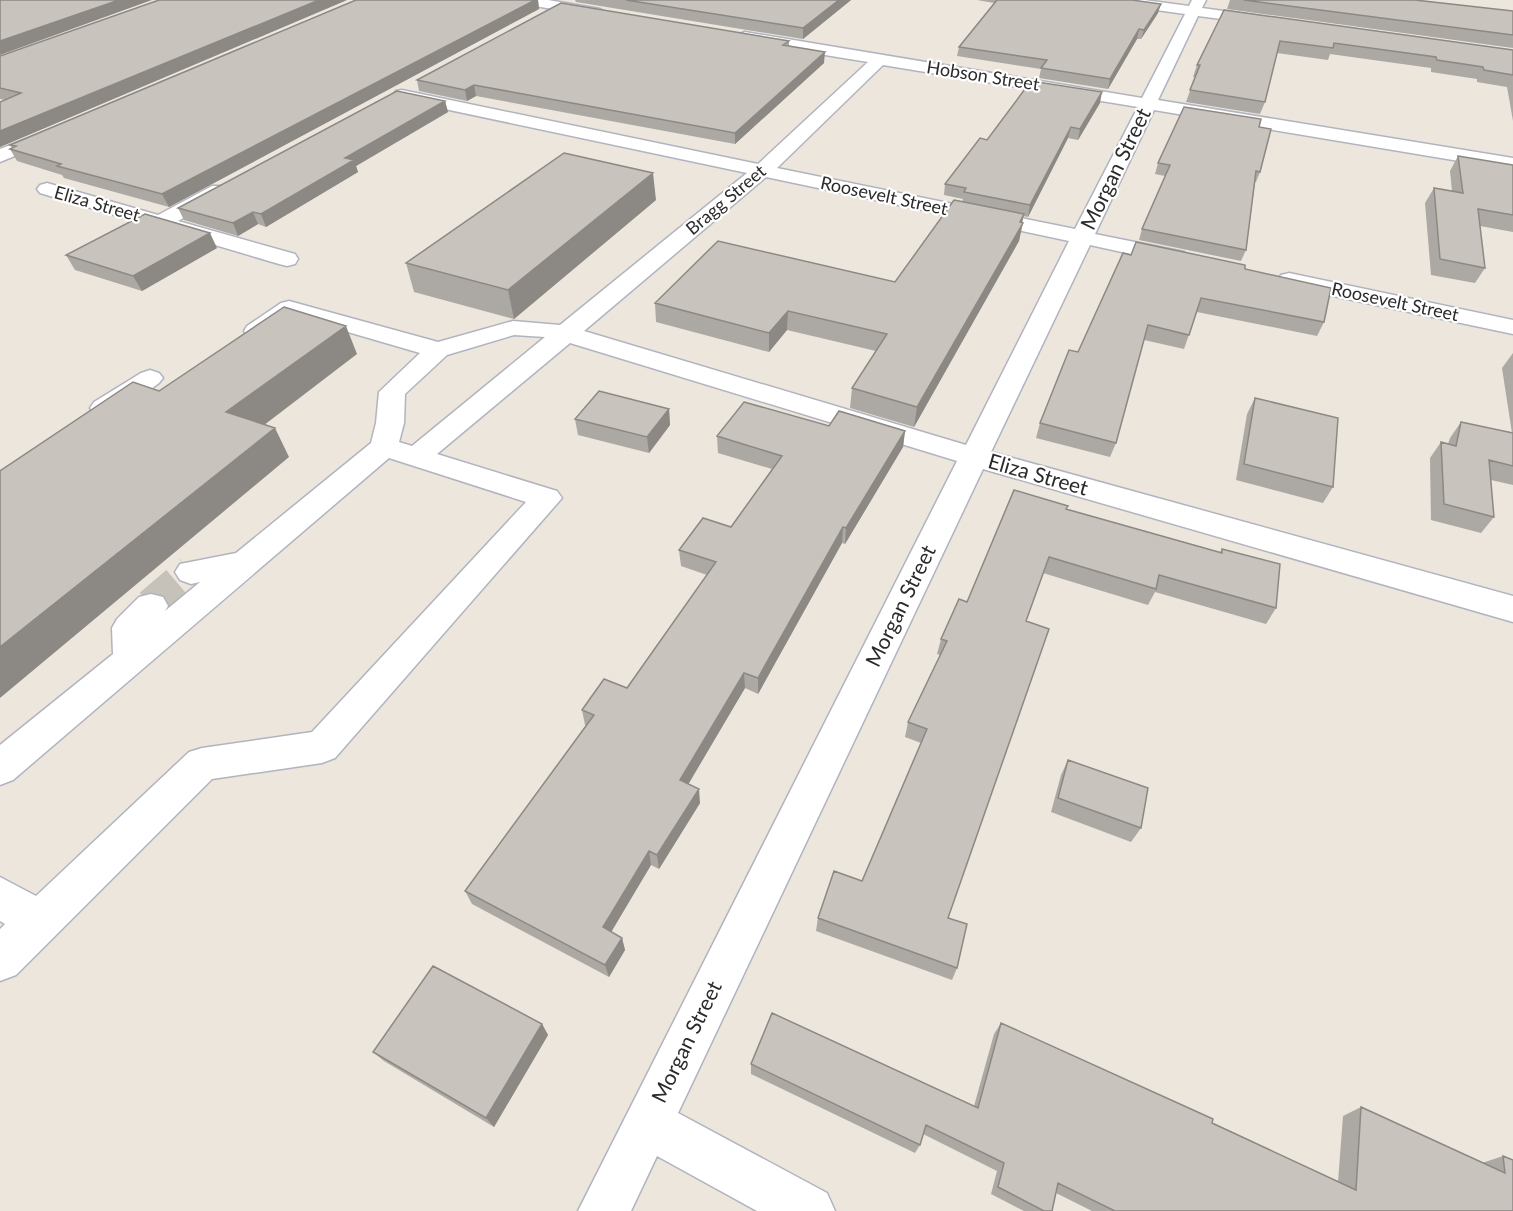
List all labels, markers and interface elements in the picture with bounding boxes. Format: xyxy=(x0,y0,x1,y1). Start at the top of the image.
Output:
street label: Hobson Street xyxy=(925,55,1042,95)
street label: Morgan Street xyxy=(1074,103,1155,233)
street label: Bragg Street xyxy=(681,159,770,239)
street label: Roosevelt Street xyxy=(819,171,950,219)
street label: Eliza Street xyxy=(52,180,143,226)
street label: Roosevelt Street xyxy=(1330,277,1461,325)
street label: Eliza Street xyxy=(986,447,1092,500)
street label: Morgan Street xyxy=(859,540,940,670)
street label: Morgan Street xyxy=(645,976,726,1106)

